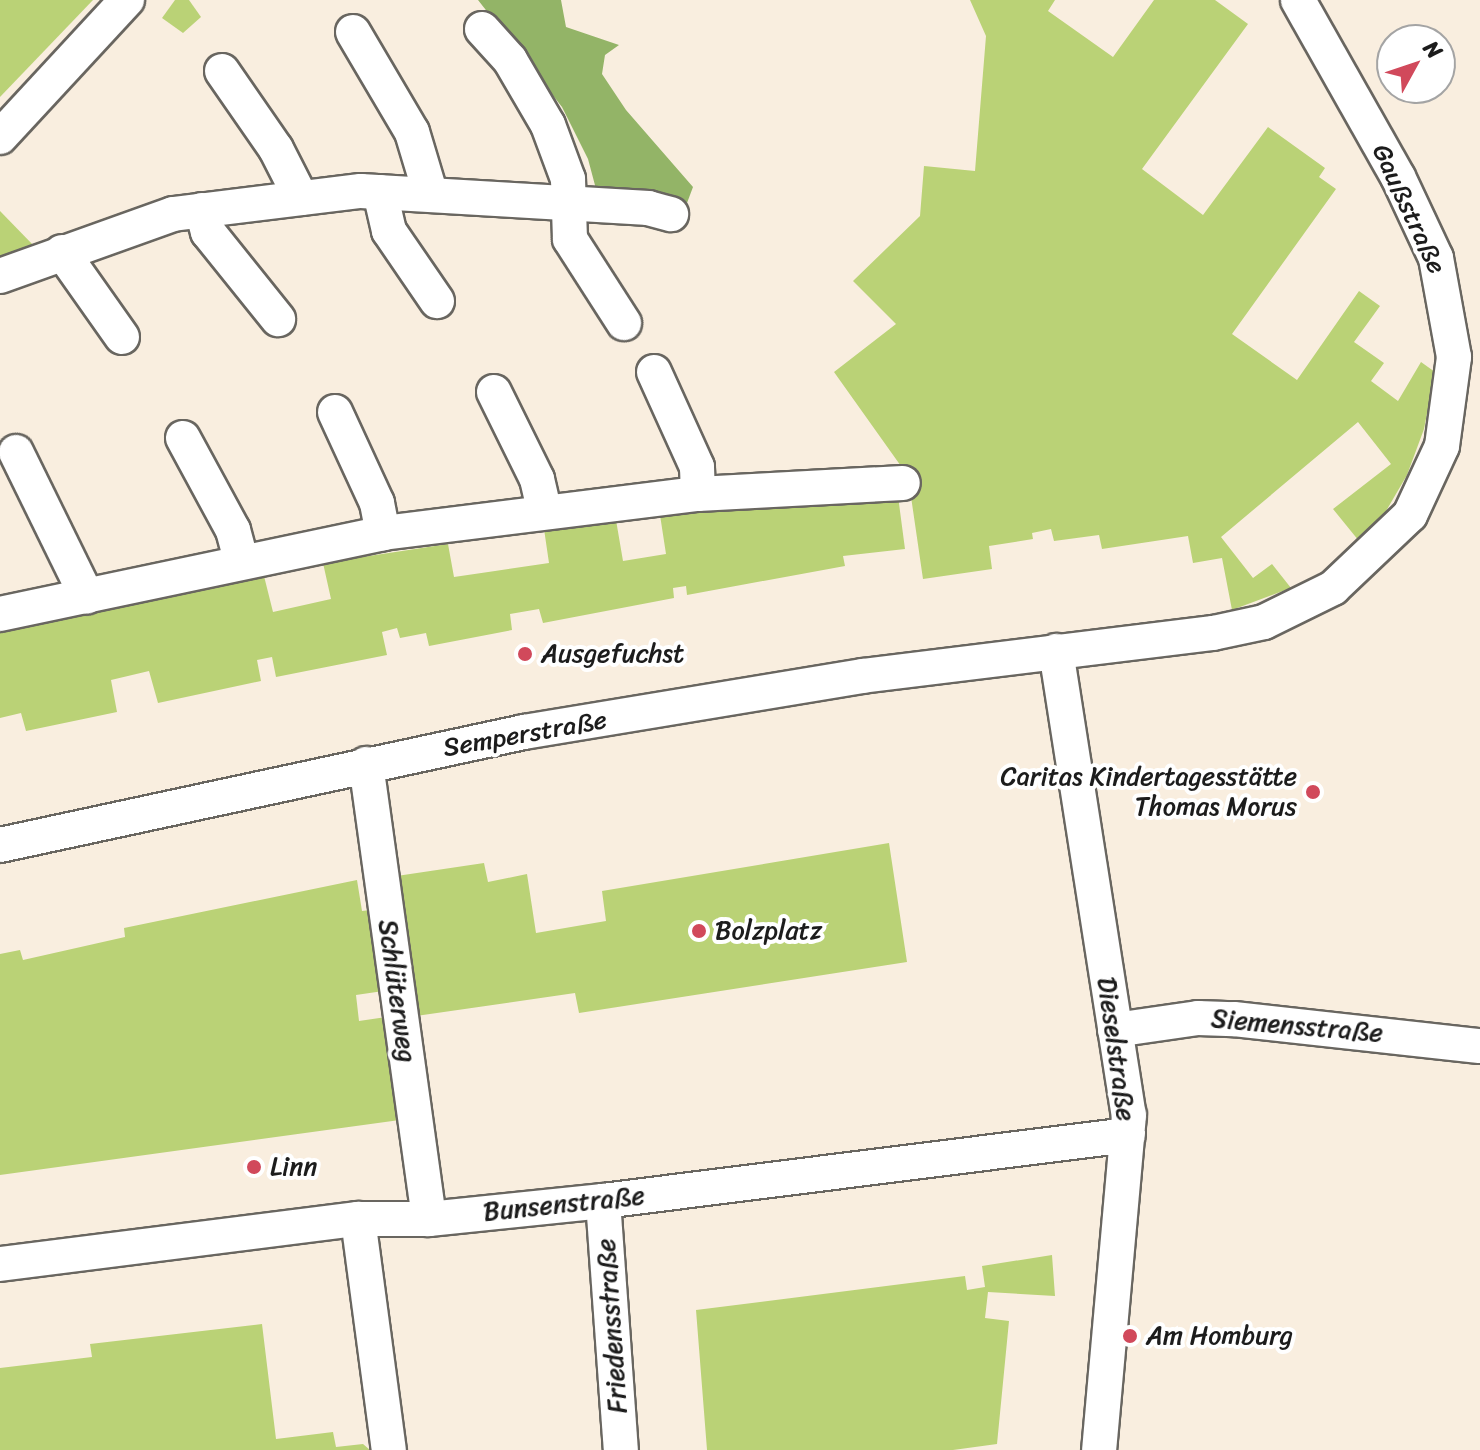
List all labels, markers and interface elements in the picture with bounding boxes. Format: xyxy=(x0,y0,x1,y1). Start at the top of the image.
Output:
north arrow xyxy=(1376,24,1456,104)
text: N xyxy=(1413,31,1453,68)
street label: Gaußstraße xyxy=(1365,139,1453,279)
place label: Ausgefuchst xyxy=(541,638,684,670)
marker: Ausgefuchst xyxy=(516,645,534,663)
street label: Semperstraße xyxy=(441,704,609,764)
place label: Caritas Kindertagesstätte Thomas Morus xyxy=(1001,761,1297,822)
marker: Caritas Kindertagesstätte Thomas Morus xyxy=(1304,783,1322,801)
place label: Bolzplatz xyxy=(715,915,822,947)
street label: Schlüterweg xyxy=(372,917,422,1065)
marker: Bolzplatz xyxy=(690,922,708,940)
street label: Dieselstraße xyxy=(1090,975,1142,1123)
street label: Siemensstraße xyxy=(1210,1003,1384,1049)
place label: Linn xyxy=(270,1151,317,1183)
marker: Linn xyxy=(245,1158,263,1176)
street label: Bunsenstraße xyxy=(482,1180,646,1228)
street label: Friedensstraße xyxy=(590,1238,634,1414)
place label: Am Homburg xyxy=(1146,1320,1293,1352)
marker: Am Homburg xyxy=(1121,1327,1139,1345)

